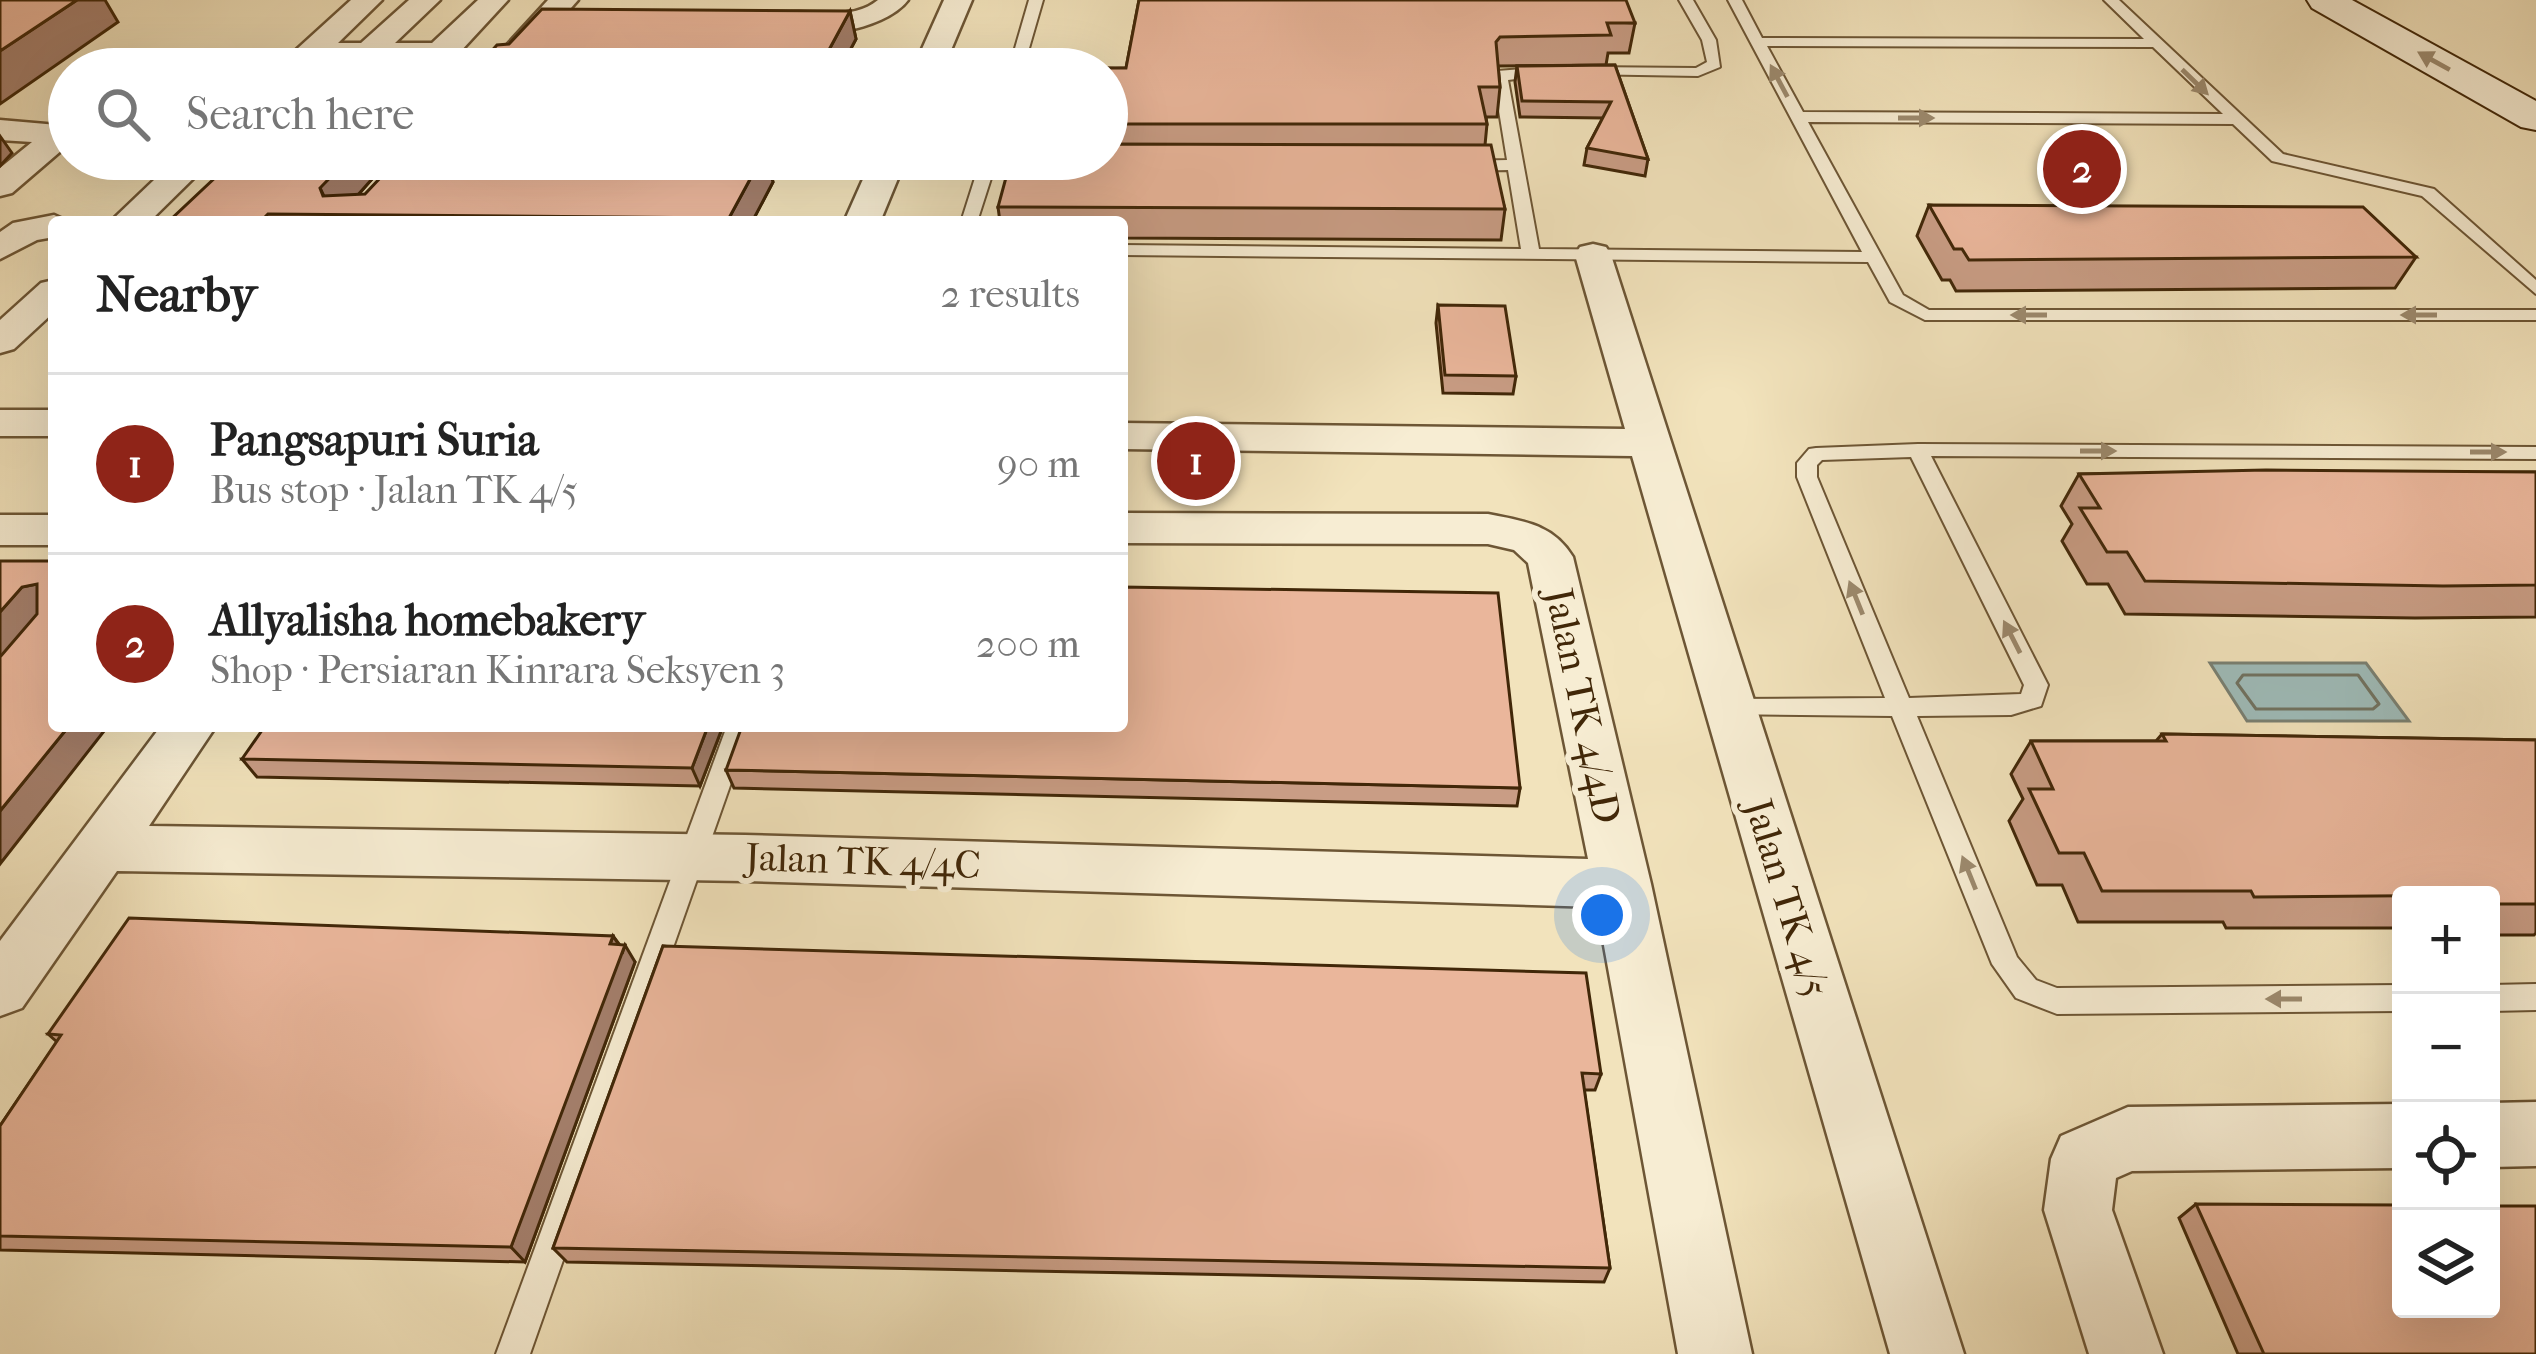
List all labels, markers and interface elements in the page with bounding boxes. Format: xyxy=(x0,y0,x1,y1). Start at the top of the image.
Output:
search box xyxy=(48,48,1128,180)
one-way arrow xyxy=(2417,51,2451,72)
one-way arrow xyxy=(1769,63,1790,98)
one-way arrow xyxy=(2180,67,2209,95)
icon: search xyxy=(90,81,156,147)
text: Search here xyxy=(186,88,414,141)
one-way arrow xyxy=(1898,108,1936,128)
pin: 2 xyxy=(2043,124,2121,214)
text: Nearby xyxy=(96,264,257,324)
text: 2 results xyxy=(941,271,1080,317)
one-way arrow xyxy=(2009,305,2047,325)
one-way arrow xyxy=(2399,305,2437,325)
text: Pangsapuri Suria xyxy=(210,414,539,467)
pin: 1 xyxy=(1157,416,1235,506)
text: 1 xyxy=(128,441,142,487)
text: 90 m xyxy=(997,441,1080,487)
one-way arrow xyxy=(2080,441,2118,461)
one-way arrow xyxy=(2470,443,2508,462)
text: Bus stop · Jalan TK 4/5 xyxy=(210,467,578,513)
one-way arrow xyxy=(1846,580,1865,616)
street label: Jalan TK 4/4D xyxy=(1535,581,1630,828)
text: Allyalisha homebakery xyxy=(210,594,645,647)
one-way arrow xyxy=(2002,620,2022,655)
text: 2 xyxy=(125,621,145,667)
text: 200 m xyxy=(976,621,1080,667)
text: Shop · Persiaran Kinrara Seksyen 3 xyxy=(210,647,785,693)
street label: Jalan TK 4/5 xyxy=(1734,791,1839,1002)
street label: Jalan TK 4/4C xyxy=(742,834,981,888)
one-way arrow xyxy=(1959,855,1978,891)
your location xyxy=(1572,885,1632,945)
map controls xyxy=(2392,886,2500,1318)
button: + xyxy=(2392,886,2500,994)
one-way arrow xyxy=(2264,989,2302,1009)
button: − xyxy=(2392,994,2500,1102)
button: locate xyxy=(2392,1102,2500,1210)
button: layers xyxy=(2392,1210,2500,1318)

